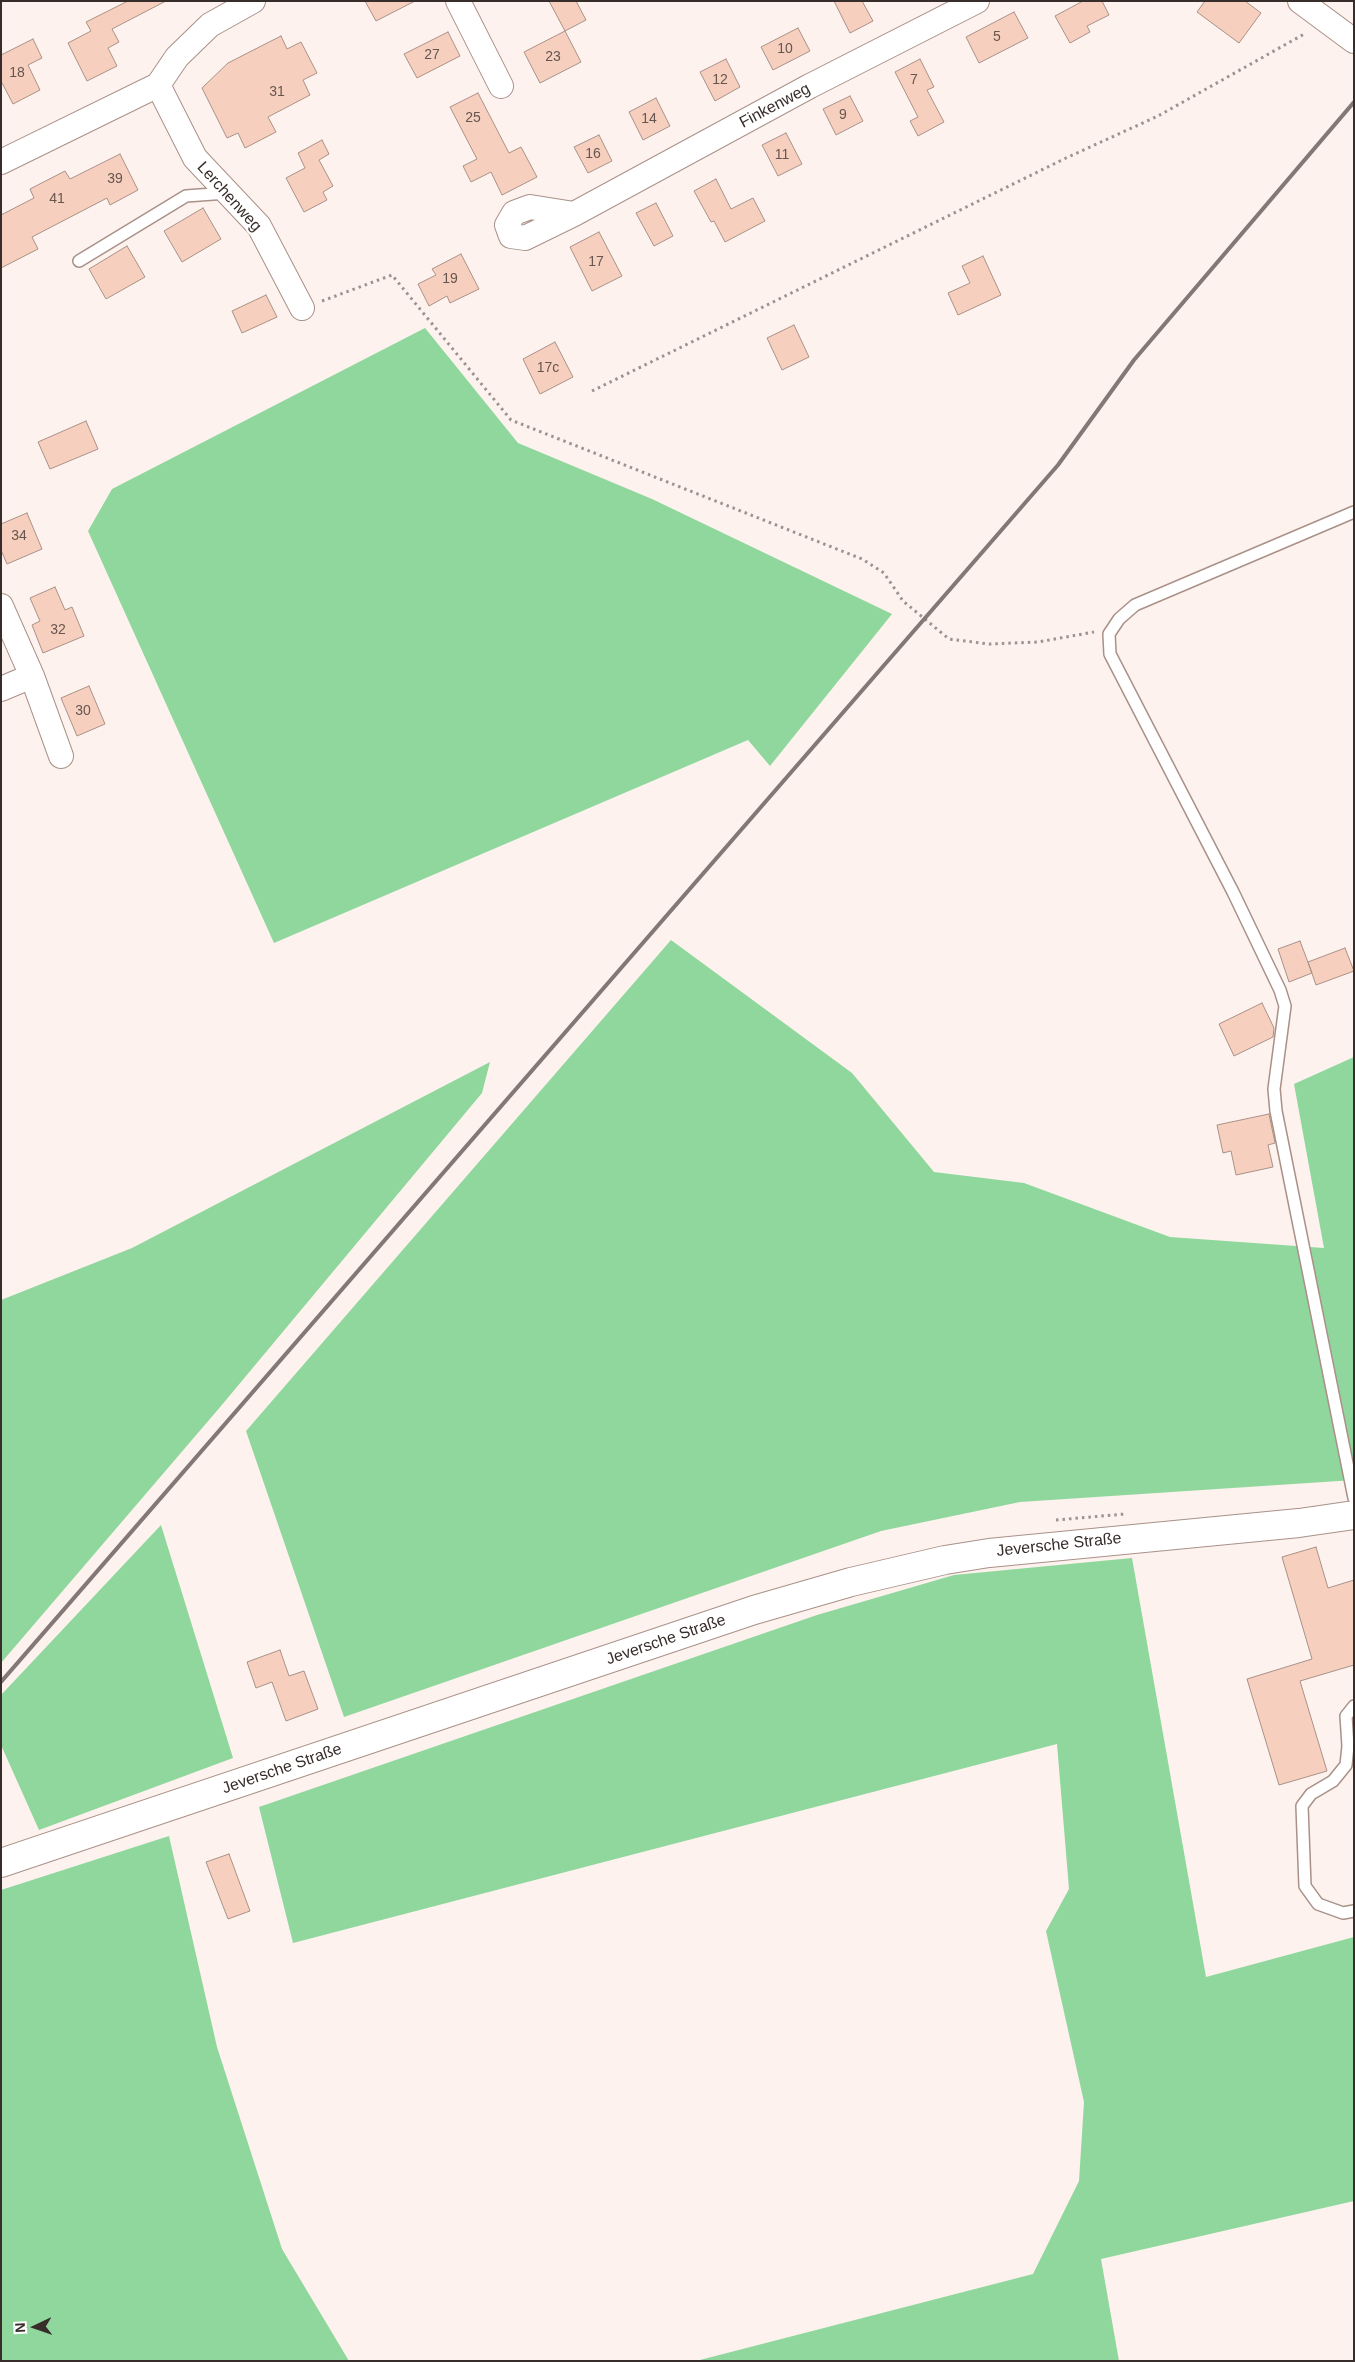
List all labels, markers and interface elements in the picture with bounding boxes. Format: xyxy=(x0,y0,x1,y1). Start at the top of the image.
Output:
house number: 5 xyxy=(993,29,1001,45)
house number: 10 xyxy=(777,41,793,57)
house number: 27 xyxy=(424,47,440,63)
house number: 23 xyxy=(545,49,561,65)
house number: 18 xyxy=(9,65,25,81)
house number: 12 xyxy=(712,72,728,88)
house number: 7 xyxy=(910,72,918,88)
street label: Finkenweg xyxy=(736,79,814,133)
house number: 31 xyxy=(269,84,285,100)
house number: 9 xyxy=(839,107,847,123)
house number: 25 xyxy=(465,110,481,126)
house number: 14 xyxy=(641,111,657,127)
house number: 16 xyxy=(585,146,601,162)
house number: 11 xyxy=(775,147,789,163)
street label: Lerchenweg xyxy=(193,158,265,236)
house number: 39 xyxy=(107,171,123,187)
house number: 41 xyxy=(49,191,65,207)
house number: 17 xyxy=(588,254,604,270)
house number: 19 xyxy=(442,271,458,287)
house number: 17c xyxy=(537,360,559,376)
house number: 34 xyxy=(11,528,27,544)
house number: 32 xyxy=(50,622,66,638)
house number: 30 xyxy=(75,703,91,719)
street label: Jeversche Straße xyxy=(996,1529,1122,1561)
street label: Jeversche Straße xyxy=(604,1611,728,1669)
street label: Jeversche Straße xyxy=(220,1740,344,1798)
north arrow xyxy=(10,2302,60,2352)
text: N xyxy=(12,2322,28,2333)

